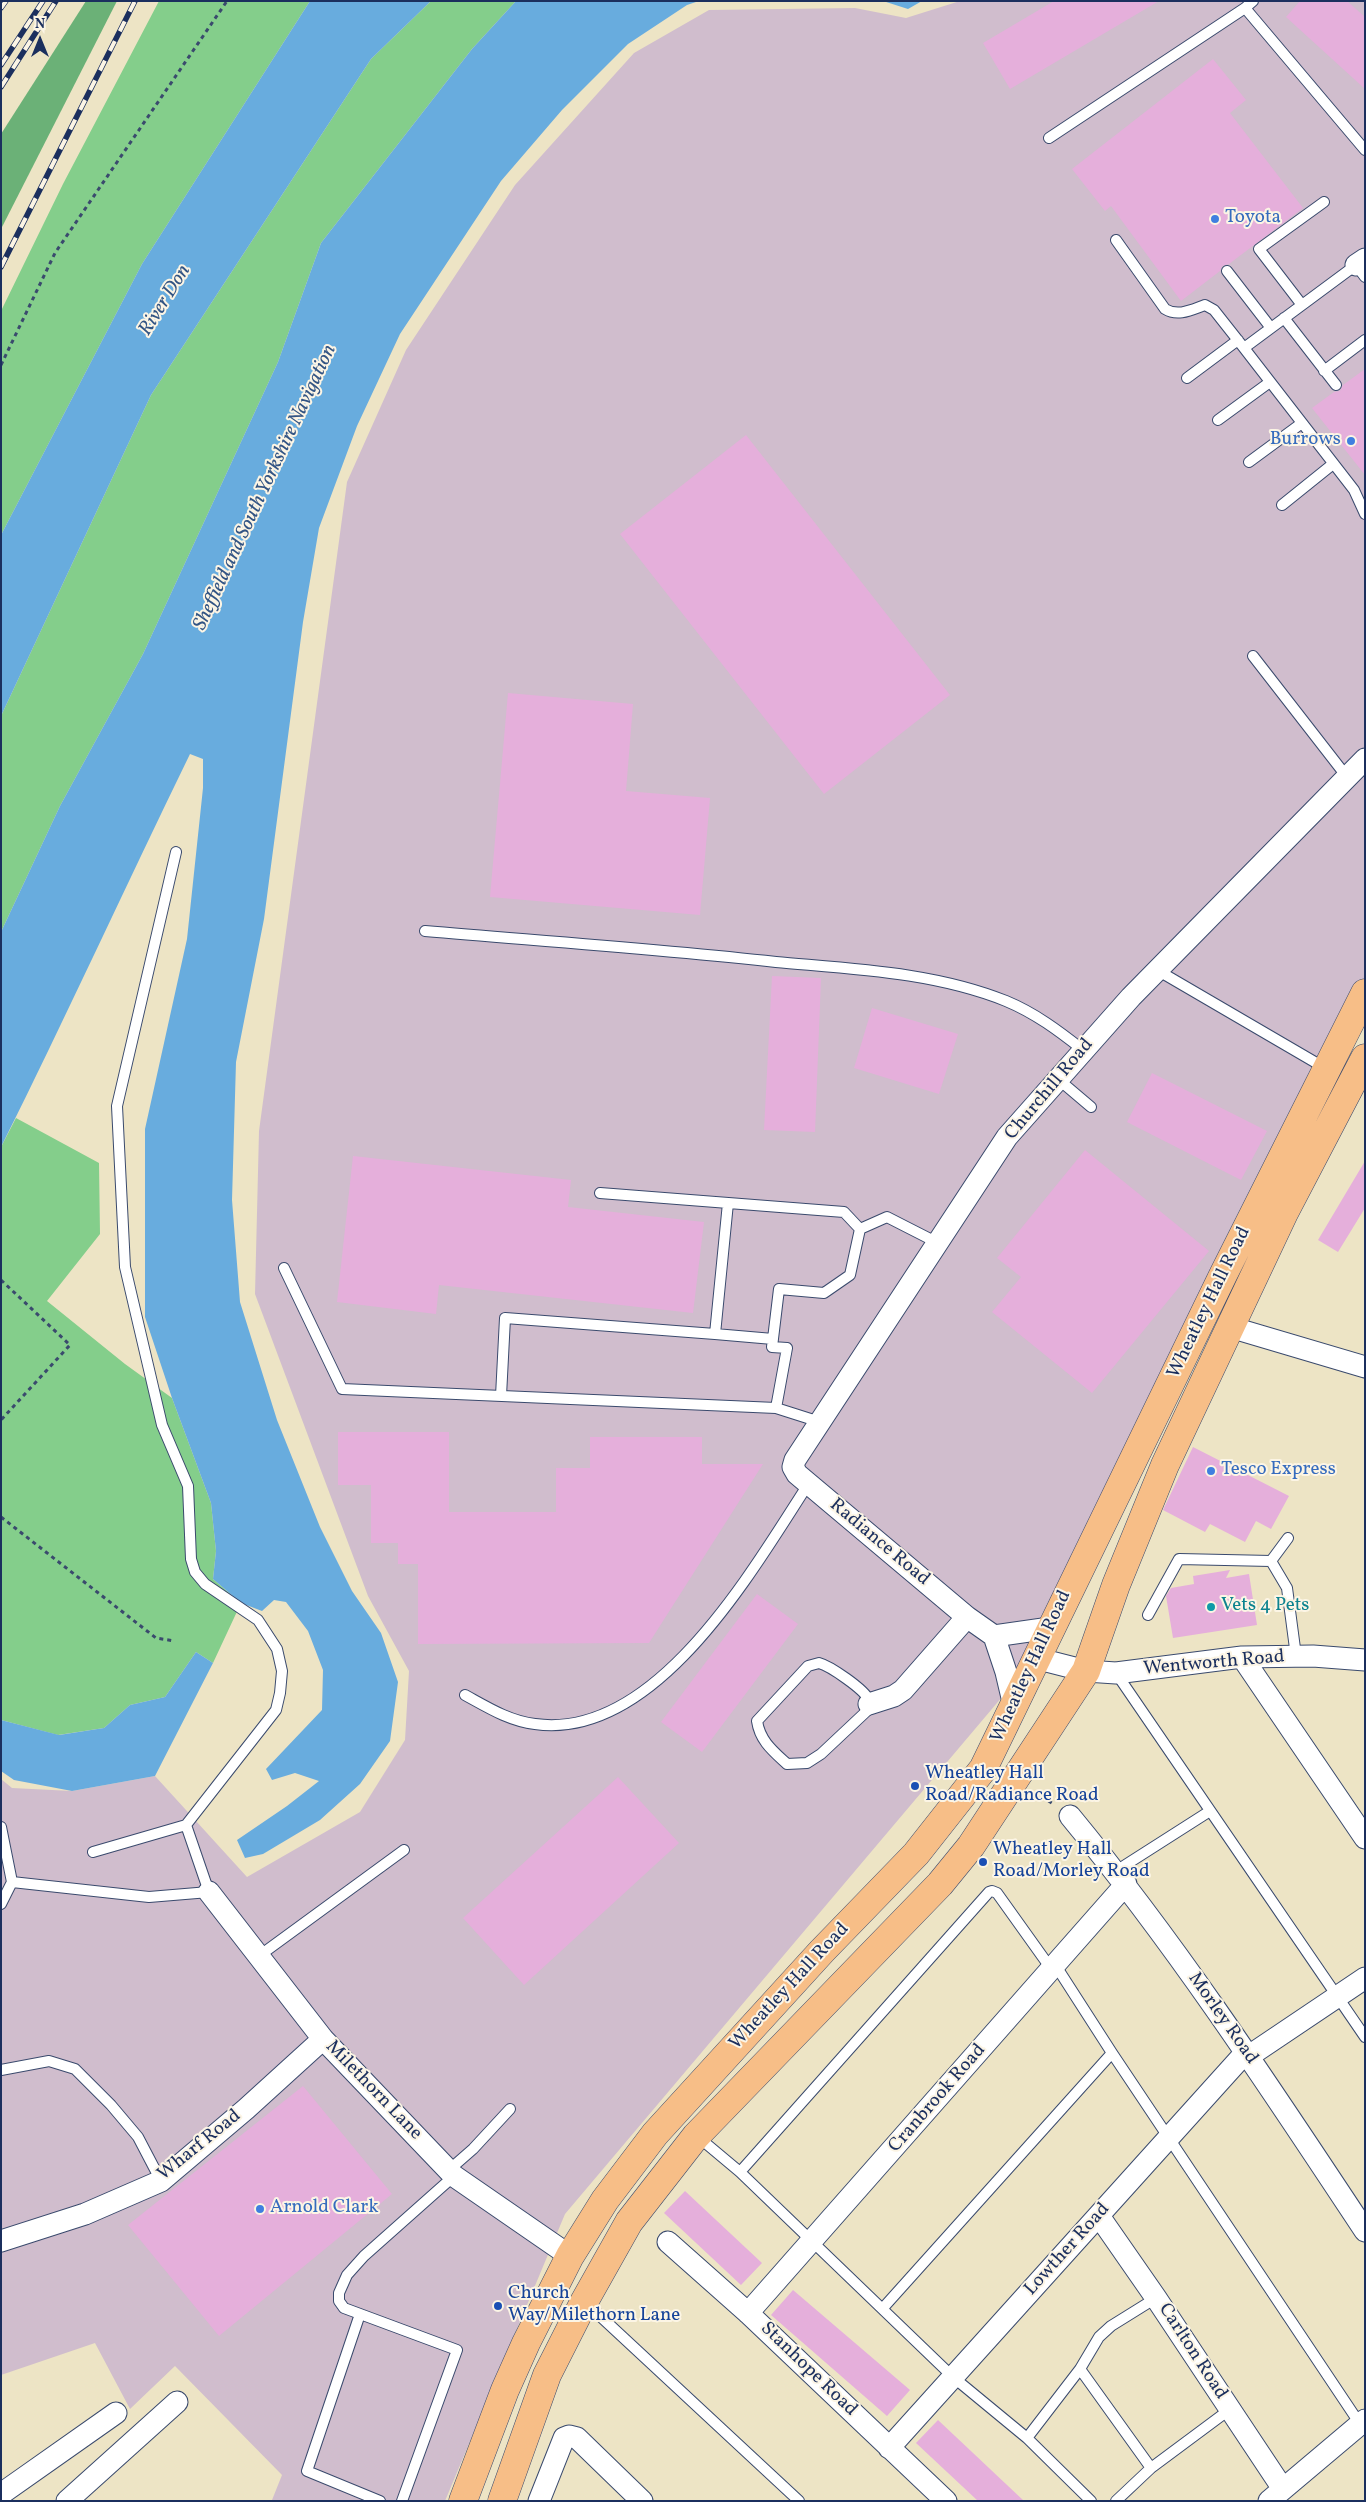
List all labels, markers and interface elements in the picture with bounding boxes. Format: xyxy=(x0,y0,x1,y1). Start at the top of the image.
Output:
north arrow xyxy=(15,15,65,65)
text: N xyxy=(35,15,45,34)
place label: Toyota xyxy=(1225,208,1281,230)
marker: Toyota xyxy=(1209,213,1221,225)
water label: River Don xyxy=(135,261,197,341)
water label: Sheffield and South Yorkshire Navigation xyxy=(189,341,343,635)
place label: Burrows xyxy=(1270,430,1341,452)
marker: Burrows xyxy=(1345,435,1357,447)
street label: Churchill Road xyxy=(1001,1035,1099,1145)
street label: Wheatley Hall Road xyxy=(1163,1224,1257,1382)
place label: Tesco Express xyxy=(1221,1460,1336,1482)
marker: Tesco Express xyxy=(1205,1465,1217,1477)
street label: Radiance Road xyxy=(824,1494,934,1592)
street label: Wheatley Hall Road xyxy=(987,1587,1077,1747)
place label: Vets 4 Pets xyxy=(1221,1596,1309,1618)
marker: Vets 4 Pets xyxy=(1205,1601,1217,1613)
street label: Wentworth Road xyxy=(1142,1646,1286,1682)
place label: Wheatley Hall Road/Radiance Road xyxy=(925,1764,1099,1808)
marker: Wheatley Hall Road/Radiance Road xyxy=(909,1780,921,1792)
place label: Wheatley Hall Road/Morley Road xyxy=(993,1840,1150,1884)
marker: Wheatley Hall Road/Morley Road xyxy=(977,1856,989,1868)
street label: Wheatley Hall Road xyxy=(725,1919,855,2055)
street label: Morley Road xyxy=(1182,1969,1262,2069)
street label: Milethorn Lane xyxy=(320,2036,426,2146)
street label: Cranbrook Road xyxy=(885,2040,991,2158)
street label: Wharf Road xyxy=(154,2105,246,2187)
place label: Arnold Clark xyxy=(270,2198,379,2220)
street label: Lowther Road xyxy=(1020,2199,1116,2301)
marker: Arnold Clark xyxy=(254,2203,266,2215)
place label: Church Way/Milethorn Lane xyxy=(508,2284,680,2328)
marker: Church Way/Milethorn Lane xyxy=(492,2300,504,2312)
street label: Carlton Road xyxy=(1152,2300,1232,2404)
street label: Stanhope Road xyxy=(755,2318,861,2422)

